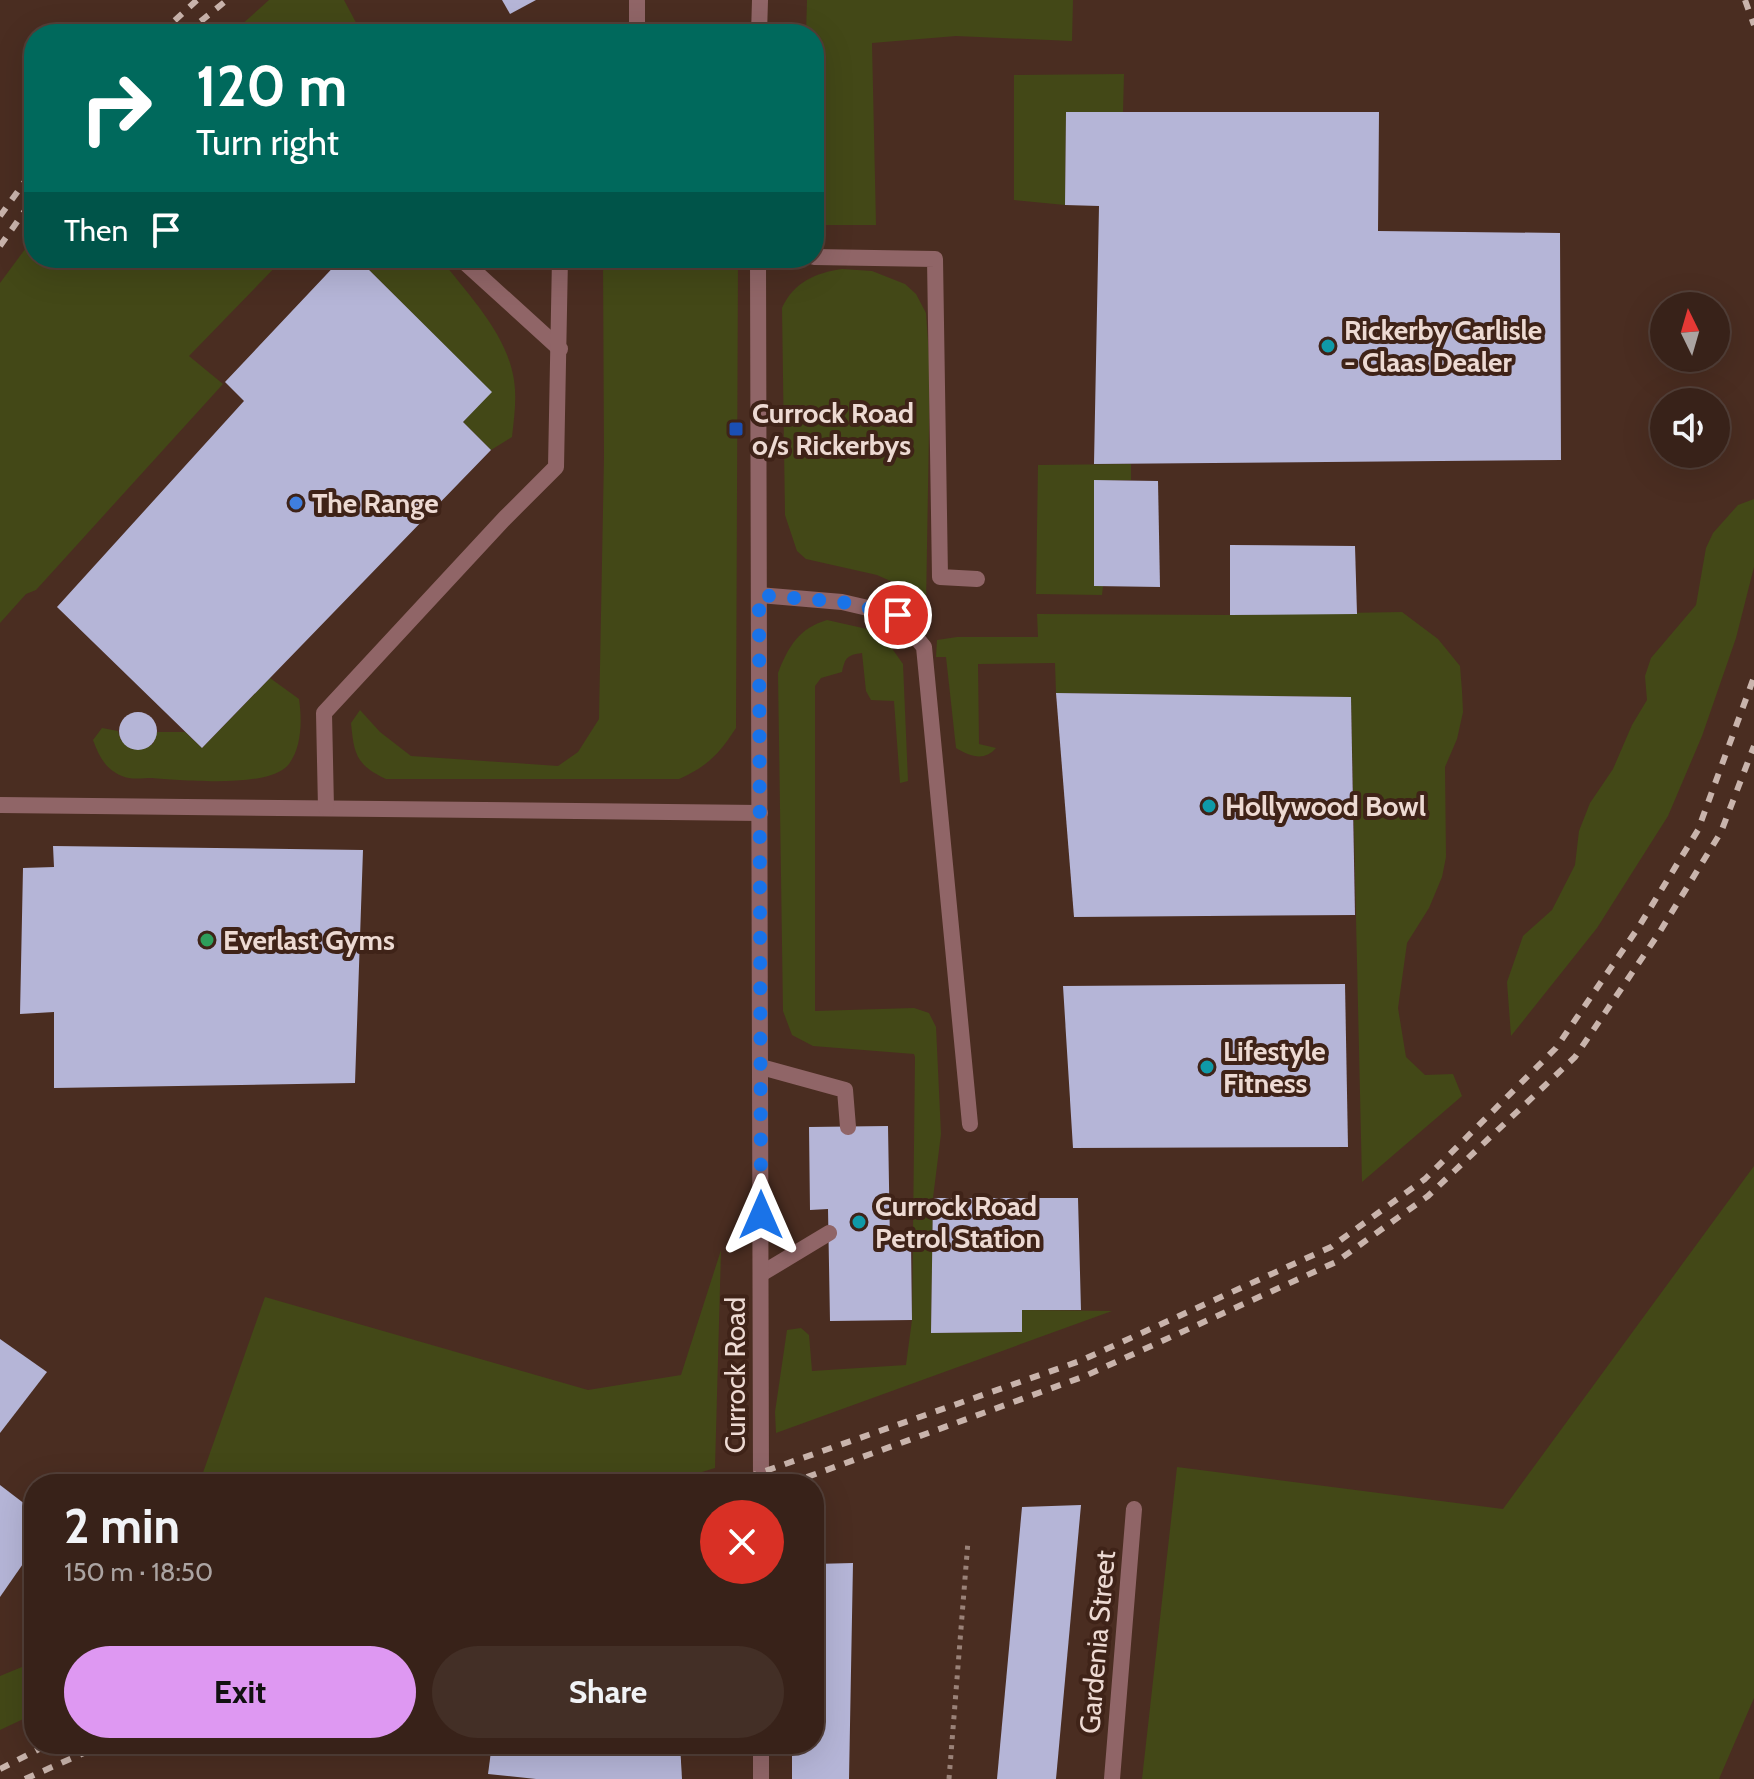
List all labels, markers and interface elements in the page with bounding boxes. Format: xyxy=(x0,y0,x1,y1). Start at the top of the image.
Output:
text: 120 m xyxy=(196,52,347,120)
icon: right xyxy=(64,56,168,160)
text: Turn right xyxy=(196,120,339,164)
icon: arrive xyxy=(144,208,188,252)
text: Then xyxy=(64,212,128,249)
north arrow xyxy=(1650,292,1730,372)
map controls xyxy=(1650,292,1730,468)
place label: Rickerby Carlisle - Claas Dealer xyxy=(1344,313,1542,379)
marker: Rickerby Carlisle - Claas Dealer xyxy=(1319,337,1337,355)
button: sound xyxy=(1650,388,1730,468)
place label: Currock Road o/s Rickerbys xyxy=(752,396,914,462)
marker: Currock Road o/s Rickerbys xyxy=(727,420,745,438)
place label: The Range xyxy=(312,486,439,520)
marker: The Range xyxy=(287,494,305,512)
pin xyxy=(864,581,932,649)
icon: arrive xyxy=(876,593,920,637)
place label: Hollywood Bowl xyxy=(1225,789,1426,823)
marker: Hollywood Bowl xyxy=(1200,797,1218,815)
place label: Everlast Gyms xyxy=(223,923,395,957)
marker: Everlast Gyms xyxy=(198,931,216,949)
place label: Lifestyle Fitness xyxy=(1223,1034,1326,1100)
marker: Lifestyle Fitness xyxy=(1198,1058,1216,1076)
position arrow xyxy=(719,1173,803,1257)
place label: Currock Road Petrol Station xyxy=(875,1189,1041,1255)
marker: Currock Road Petrol Station xyxy=(850,1213,868,1231)
street label: Currock Road xyxy=(718,1297,752,1453)
text: 2 min xyxy=(64,1497,180,1555)
button: close xyxy=(700,1500,784,1584)
street label: Gardenia Street xyxy=(1072,1549,1122,1735)
text: 150 m · 18:50 xyxy=(64,1556,213,1588)
button: Exit xyxy=(64,1646,416,1738)
button: Share xyxy=(432,1646,784,1738)

